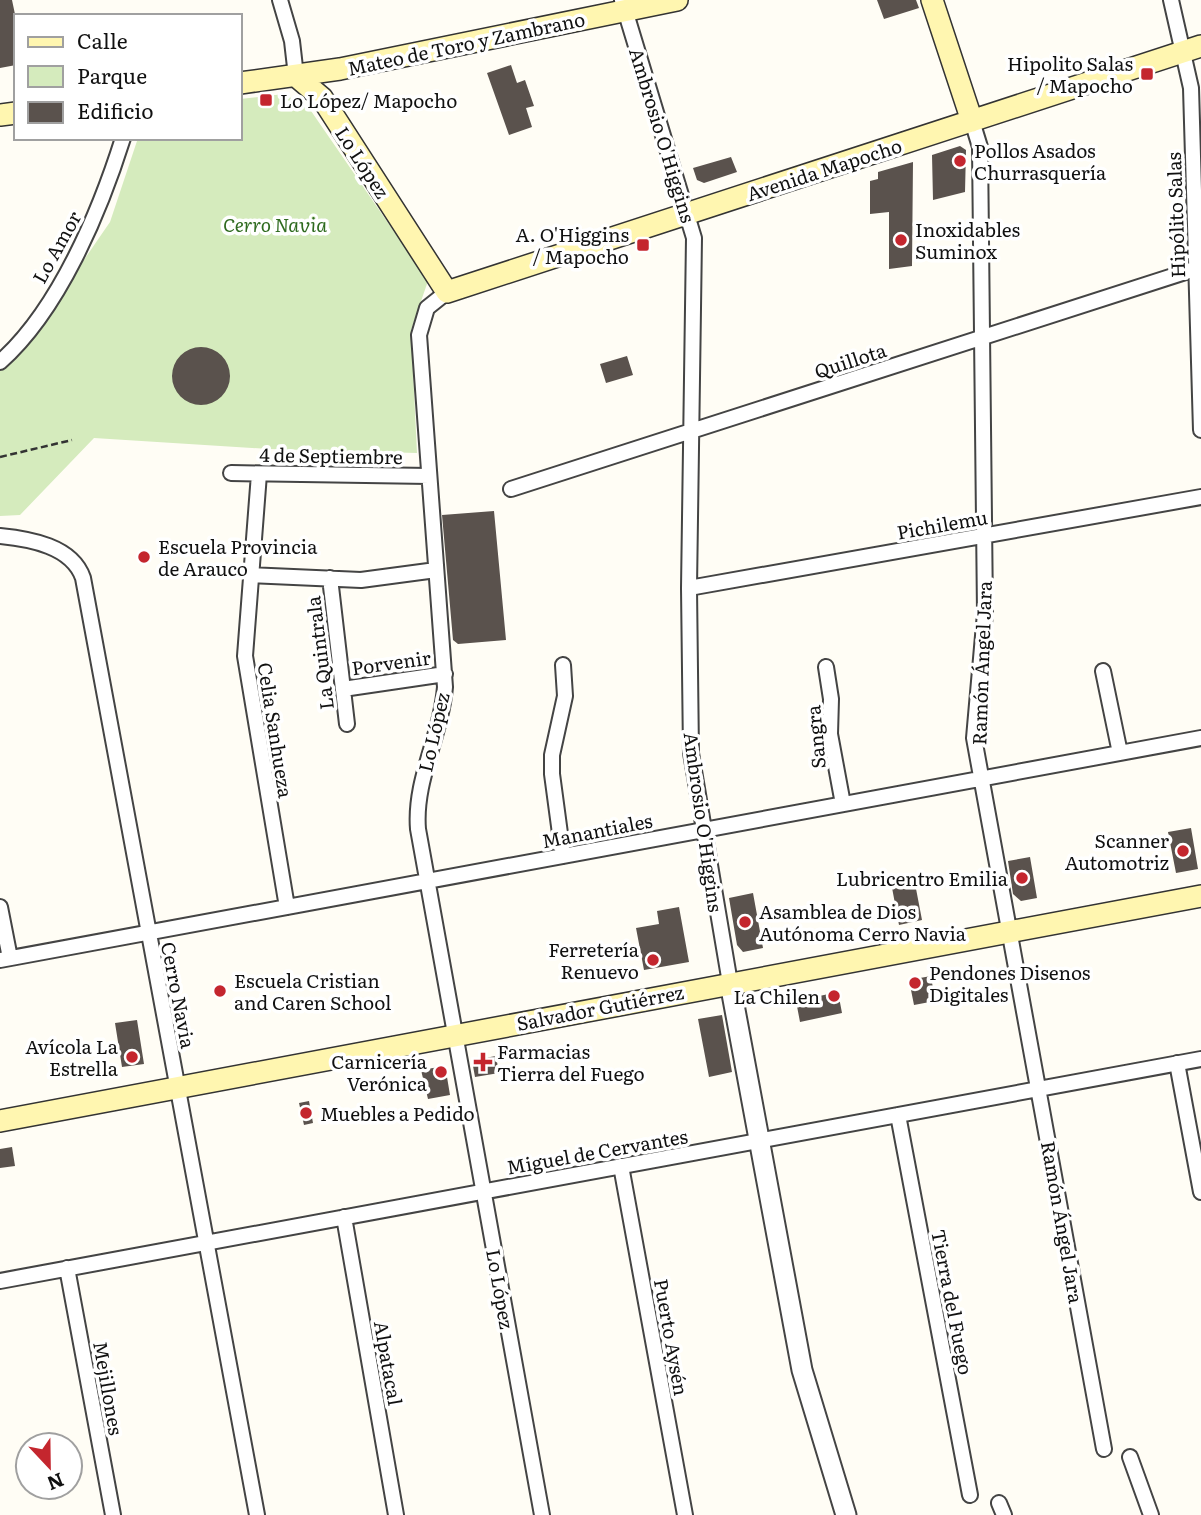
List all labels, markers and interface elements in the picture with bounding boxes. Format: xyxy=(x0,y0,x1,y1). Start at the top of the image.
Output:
street label: Mateo de Toro y Zambrano xyxy=(345,4,587,82)
legend xyxy=(14,14,242,140)
text: Calle xyxy=(77,24,128,55)
street label: Ambrosio O'Higgins xyxy=(623,44,703,226)
place label: Hipolito Salas / Mapocho xyxy=(1007,49,1133,99)
text: Parque xyxy=(77,59,147,90)
marker: Hipolito Salas / Mapocho xyxy=(1139,66,1155,82)
place label: Lo López/ Mapocho xyxy=(280,86,457,114)
marker: Lo López/ Mapocho xyxy=(258,92,274,108)
text: Edificio xyxy=(77,94,153,125)
street label: Lo López xyxy=(329,120,397,204)
street label: Avenida Mapocho xyxy=(743,131,905,207)
place label: Pollos Asados Churrasquería xyxy=(974,136,1107,186)
street label: Hipólito Salas xyxy=(1159,151,1191,278)
marker: Pollos Asados Churrasquería xyxy=(952,153,968,169)
street label: Lo Amor xyxy=(25,206,87,288)
park label: Cerro Navia xyxy=(223,210,327,238)
place label: Inoxidables Suminox xyxy=(915,215,1020,265)
place label: A. O'Higgins / Mapocho xyxy=(516,220,629,270)
marker: Inoxidables Suminox xyxy=(893,232,909,248)
marker: A. O'Higgins / Mapocho xyxy=(635,237,651,253)
street label: Quillota xyxy=(811,335,890,385)
street label: 4 de Septiembre xyxy=(259,440,403,470)
street label: Pichilemu xyxy=(894,502,990,546)
place label: Escuela Provincia de Arauco xyxy=(158,532,318,582)
marker: Escuela Provincia de Arauco xyxy=(136,549,152,565)
street label: Ramón Ángel Jara xyxy=(964,580,998,746)
street label: La Quintrala xyxy=(298,594,340,711)
street label: Porvenir xyxy=(350,643,432,681)
street label: Celia Sanhueza xyxy=(251,660,301,800)
street label: Lo López xyxy=(410,689,456,775)
street label: Sangra xyxy=(798,703,832,770)
street label: Ambrosio O'Higgins xyxy=(677,730,731,914)
street label: Manantiales xyxy=(539,805,655,854)
place label: Scanner Automotriz xyxy=(1065,826,1169,876)
marker: Scanner Automotriz xyxy=(1175,843,1191,859)
place label: Lubricentro Emilia xyxy=(836,864,1009,892)
marker: Lubricentro Emilia xyxy=(1014,870,1030,886)
place label: Asamblea de Dios Autónoma Cerro Navia xyxy=(759,897,967,947)
marker: Asamblea de Dios Autónoma Cerro Navia xyxy=(737,914,753,930)
place label: Ferretería Renuevo xyxy=(548,935,640,985)
street label: Cerro Navia xyxy=(155,939,203,1051)
marker: Ferretería Renuevo xyxy=(645,952,661,968)
place label: Pendones Disenos Digitales xyxy=(929,958,1091,1008)
place label: Escuela Cristian and Caren School xyxy=(234,966,391,1016)
marker: Pendones Disenos Digitales xyxy=(907,975,923,991)
street label: Salvador Gutiérrez xyxy=(514,977,686,1037)
place label: La Chilen xyxy=(733,982,820,1010)
marker: Escuela Cristian and Caren School xyxy=(212,983,228,999)
marker: La Chilen xyxy=(826,988,842,1004)
place label: Avícola La Estrella xyxy=(25,1032,119,1082)
place label: Farmacias Tierra del Fuego xyxy=(497,1037,645,1087)
place label: Carnicería Verónica xyxy=(331,1047,428,1097)
marker: Avícola La Estrella xyxy=(124,1049,140,1065)
marker: Farmacias Tierra del Fuego xyxy=(475,1054,491,1070)
marker: Carnicería Verónica xyxy=(433,1064,449,1080)
place label: Muebles a Pedido xyxy=(320,1099,475,1127)
marker: Muebles a Pedido xyxy=(298,1105,314,1121)
street label: Miguel de Cervantes xyxy=(504,1121,690,1181)
street label: Ramón Ángel Jara xyxy=(1035,1139,1091,1306)
street label: Tierra del Fuego xyxy=(925,1227,981,1377)
street label: Lo López xyxy=(480,1247,522,1331)
street label: Puerto Aysén xyxy=(648,1276,696,1398)
street label: Alpatacal xyxy=(368,1319,410,1407)
street label: Mejillones xyxy=(87,1339,131,1438)
north arrow xyxy=(14,1431,84,1501)
text: N xyxy=(43,1467,68,1499)

